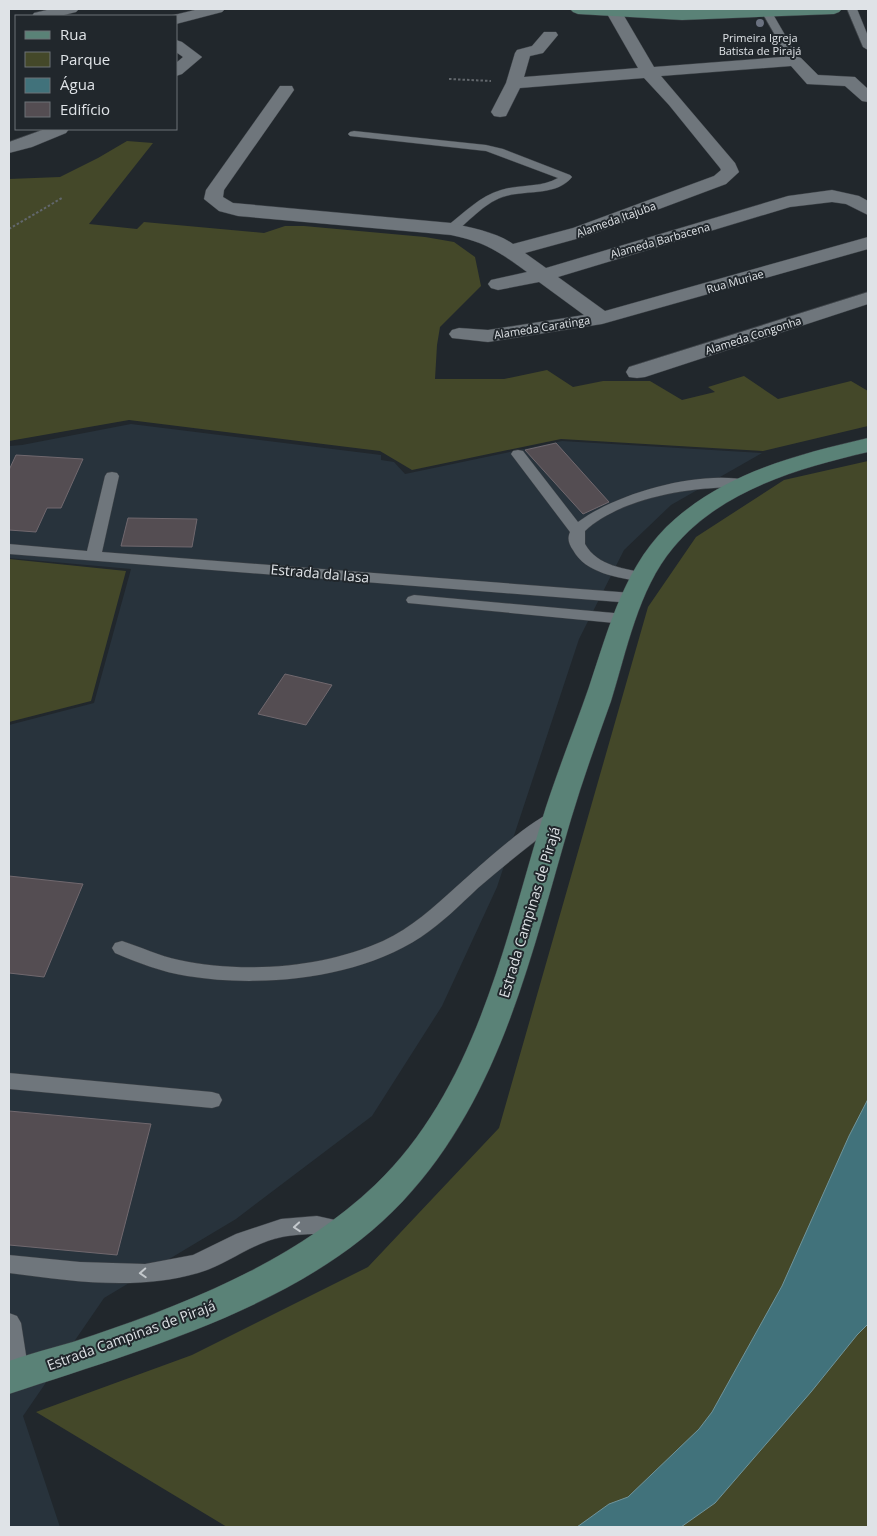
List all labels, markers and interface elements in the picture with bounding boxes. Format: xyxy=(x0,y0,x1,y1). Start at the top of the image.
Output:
legend xyxy=(15,15,178,130)
marker: Primeira Igreja Batista de Pirajá xyxy=(754,17,766,29)
text: Rua xyxy=(60,24,87,44)
place label: Primeira Igreja Batista de Pirajá xyxy=(719,30,801,58)
text: Parque xyxy=(60,49,110,69)
text: Água xyxy=(60,74,95,94)
text: Edifício xyxy=(60,99,110,119)
street label: Alameda Itajuba xyxy=(574,198,658,240)
street label: Alameda Barbacena xyxy=(609,219,711,261)
street label: Rua Muriae xyxy=(705,266,765,296)
street label: Alameda Caratinga xyxy=(493,312,591,342)
street label: Alameda Congonha xyxy=(703,312,803,358)
street label: Estrada da Iasa xyxy=(270,559,370,587)
street label: Estrada Campinas de Pirajá xyxy=(494,824,564,1000)
one-way arrow xyxy=(292,1221,300,1232)
one-way arrow xyxy=(138,1268,146,1278)
street label: Estrada Campinas de Pirajá xyxy=(44,1296,218,1374)

